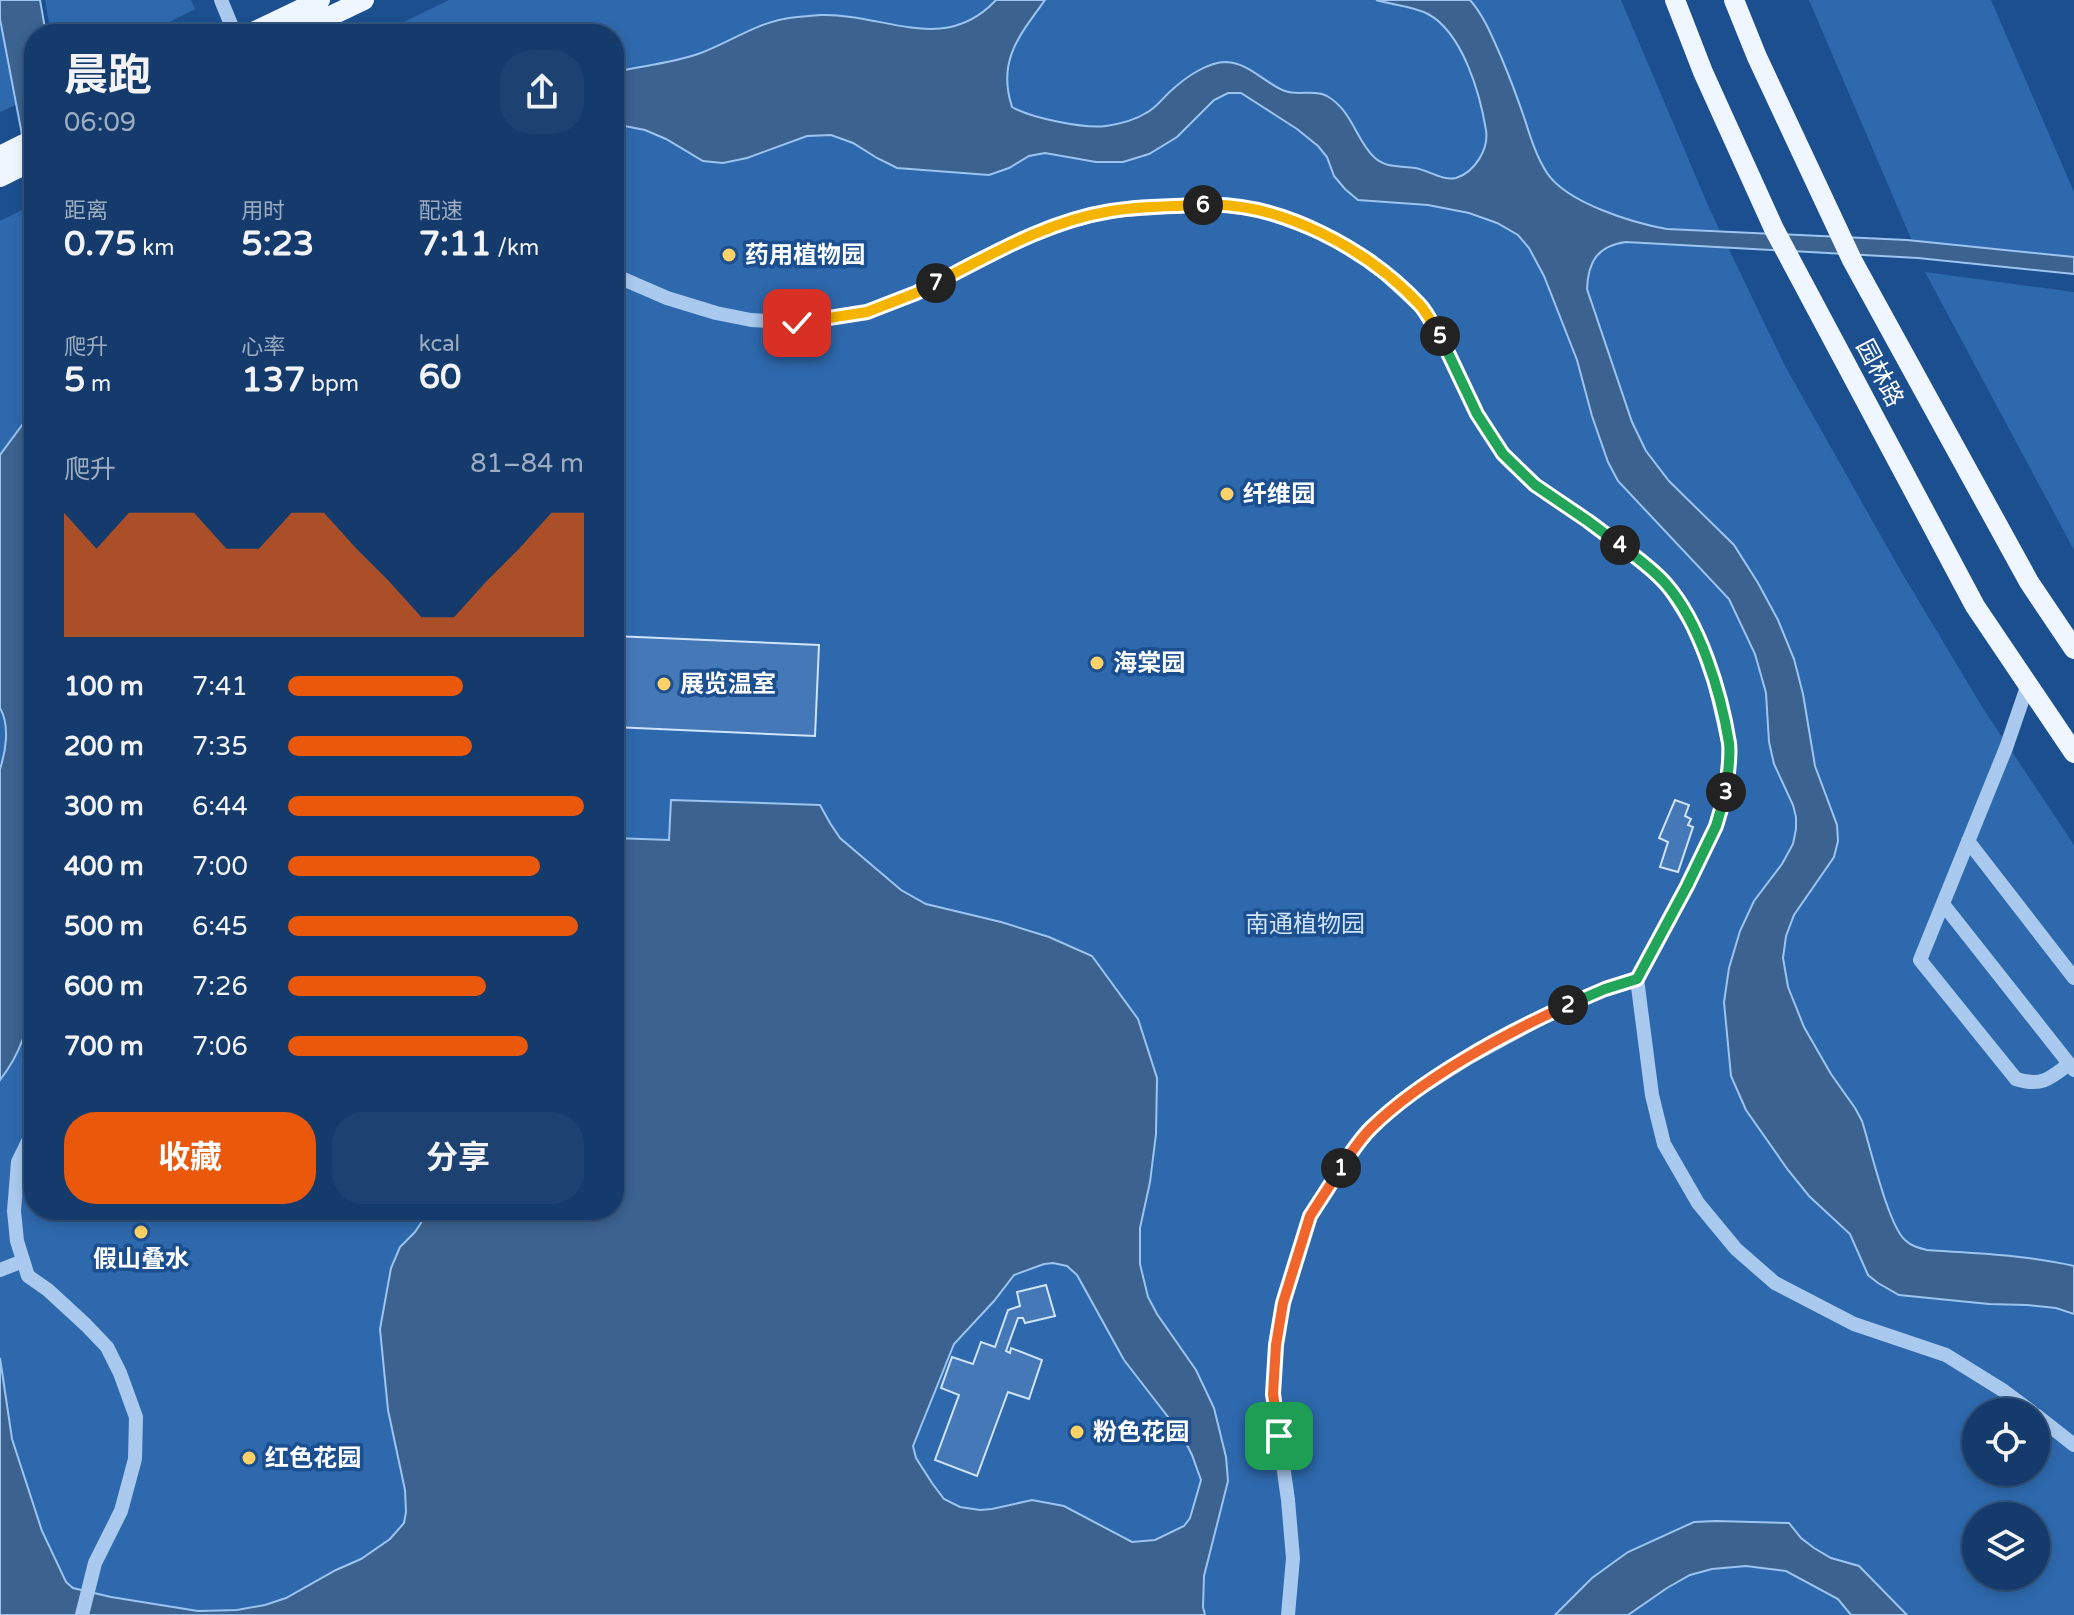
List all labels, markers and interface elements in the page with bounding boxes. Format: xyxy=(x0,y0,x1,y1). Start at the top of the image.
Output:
text: 晨跑 xyxy=(64,50,152,103)
button: share xyxy=(500,50,584,134)
text: 06:09 xyxy=(64,107,136,138)
pin: 6 xyxy=(1183,185,1223,225)
text: 6 xyxy=(1196,192,1210,218)
text: 距离 xyxy=(64,198,108,224)
text: 用时 xyxy=(241,198,285,224)
text: 配速 xyxy=(419,198,463,224)
text: 0.75 xyxy=(64,224,137,265)
text: 5:23 xyxy=(241,224,314,265)
text: 7:11 xyxy=(419,224,492,265)
text: km xyxy=(137,235,174,261)
text: /km xyxy=(492,235,539,261)
place label: 药用植物园 xyxy=(745,241,865,270)
marker: 药用植物园 xyxy=(720,246,738,264)
pin: 7 xyxy=(916,263,956,303)
text: 7 xyxy=(929,270,943,296)
pin xyxy=(763,289,831,357)
icon: check xyxy=(775,301,819,345)
pin: 5 xyxy=(1420,316,1460,356)
text: 5 xyxy=(1433,323,1447,349)
text: kcal xyxy=(419,331,460,357)
text: 爬升 xyxy=(64,334,108,360)
text: 心率 xyxy=(241,334,285,360)
street label: 园林路 xyxy=(1850,335,1909,412)
text: 60 xyxy=(419,357,461,398)
text: 5 xyxy=(64,360,85,401)
text: 137 xyxy=(241,360,305,401)
text: m xyxy=(85,371,111,397)
text: bpm xyxy=(305,371,359,397)
text: 81–84 m xyxy=(470,448,584,479)
text: 爬升 xyxy=(64,454,116,485)
place label: 纤维园 xyxy=(1243,480,1315,509)
marker: 纤维园 xyxy=(1218,485,1236,503)
pin: 4 xyxy=(1600,525,1640,565)
text: 4 xyxy=(1613,532,1627,558)
place label: 海棠园 xyxy=(1113,649,1185,678)
marker: 海棠园 xyxy=(1088,654,1106,672)
place label: 展览温室 xyxy=(680,670,776,699)
text: 100 m xyxy=(64,671,144,702)
text: 7:41 xyxy=(192,671,248,702)
marker: 展览温室 xyxy=(655,675,673,693)
text: 200 m xyxy=(64,731,144,762)
text: 7:35 xyxy=(192,731,248,762)
pin: 3 xyxy=(1706,772,1746,812)
text: 3 xyxy=(1719,779,1733,805)
text: 300 m xyxy=(64,791,144,822)
text: 6:44 xyxy=(192,791,248,822)
text: 400 m xyxy=(64,851,144,882)
text: 7:00 xyxy=(192,851,248,882)
park label: 南通植物园 xyxy=(1245,910,1365,939)
text: 500 m xyxy=(64,911,144,942)
text: 6:45 xyxy=(192,911,248,942)
text: 600 m xyxy=(64,971,144,1002)
text: 7:26 xyxy=(192,971,248,1002)
pin: 2 xyxy=(1548,985,1588,1025)
text: 2 xyxy=(1561,992,1575,1018)
text: 700 m xyxy=(64,1031,144,1062)
text: 7:06 xyxy=(192,1031,248,1062)
button: 收藏 xyxy=(64,1112,316,1204)
button: 分享 xyxy=(332,1112,584,1204)
pin: 1 xyxy=(1321,1148,1361,1188)
text: 1 xyxy=(1334,1155,1348,1181)
marker: 假山叠水 xyxy=(132,1223,150,1241)
place label: 假山叠水 xyxy=(93,1245,189,1274)
map controls xyxy=(1962,1398,2050,1590)
button: locate xyxy=(1962,1398,2050,1486)
pin xyxy=(1245,1402,1313,1470)
icon: arrive xyxy=(1257,1414,1301,1458)
place label: 粉色花园 xyxy=(1093,1418,1189,1447)
marker: 粉色花园 xyxy=(1068,1423,1086,1441)
place label: 红色花园 xyxy=(265,1444,361,1473)
marker: 红色花园 xyxy=(240,1449,258,1467)
button: layers xyxy=(1962,1502,2050,1590)

